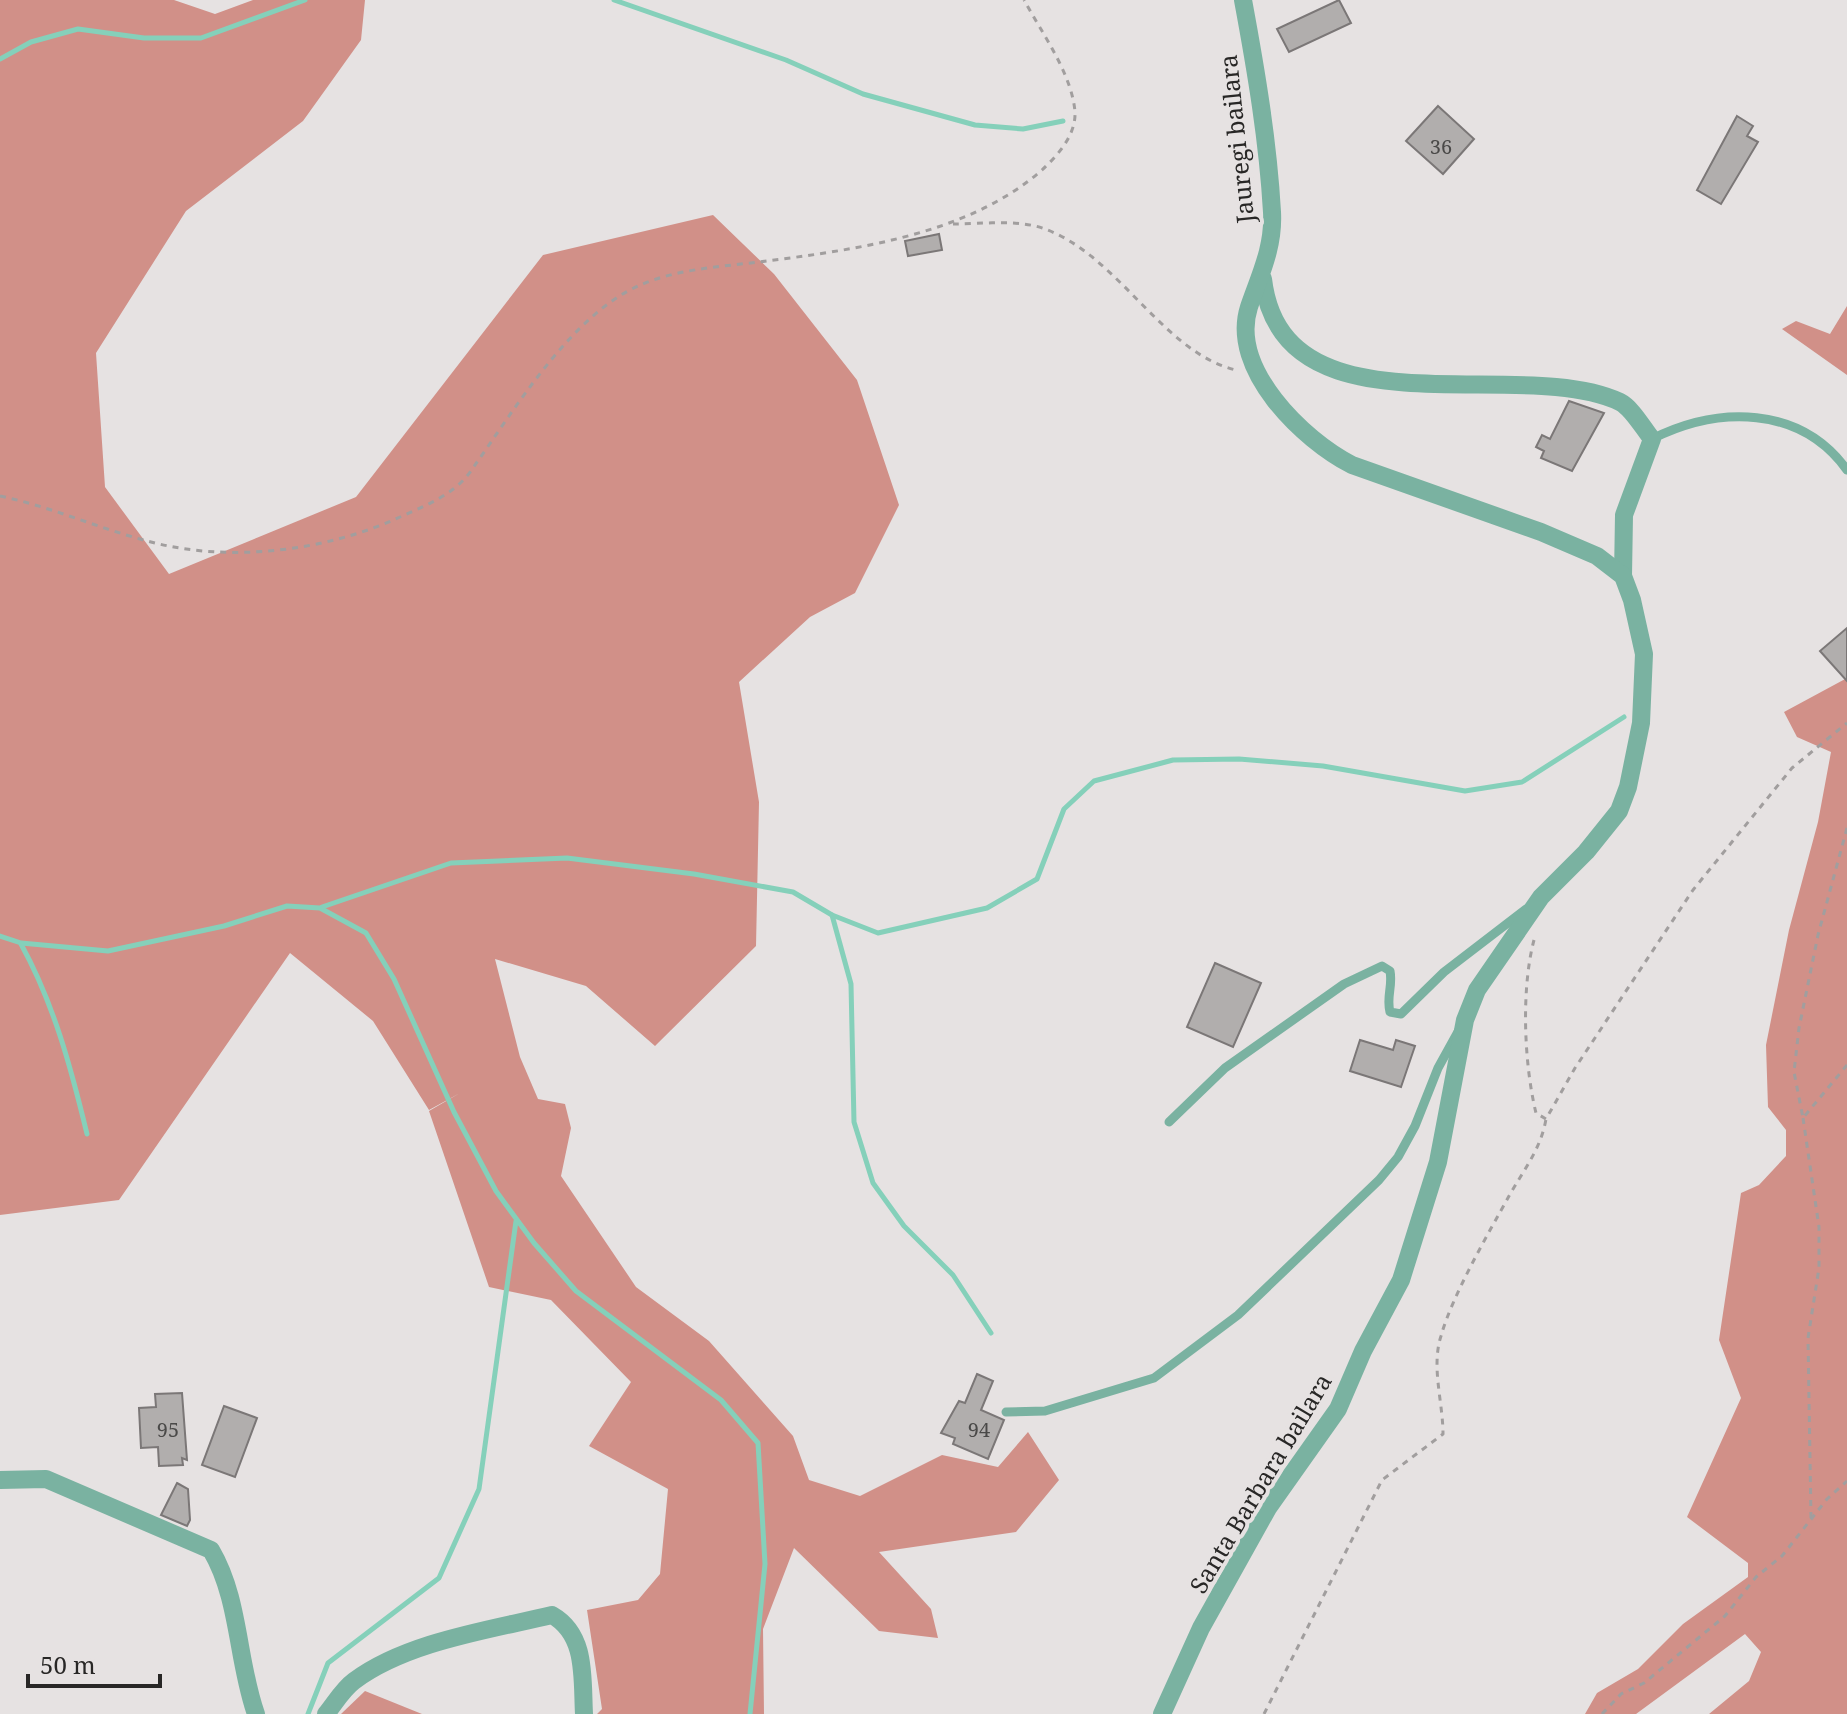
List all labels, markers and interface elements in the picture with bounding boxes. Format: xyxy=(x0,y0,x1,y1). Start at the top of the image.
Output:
street label: Jauregi bailara xyxy=(1211,53,1261,226)
house number: 36 xyxy=(1430,133,1452,160)
street label: Santa Barbara bailara xyxy=(1181,1367,1339,1599)
house number: 95 xyxy=(157,1416,179,1443)
house number: 94 xyxy=(968,1416,990,1443)
scale bar xyxy=(28,1638,160,1688)
text: 50 m xyxy=(40,1648,96,1681)

